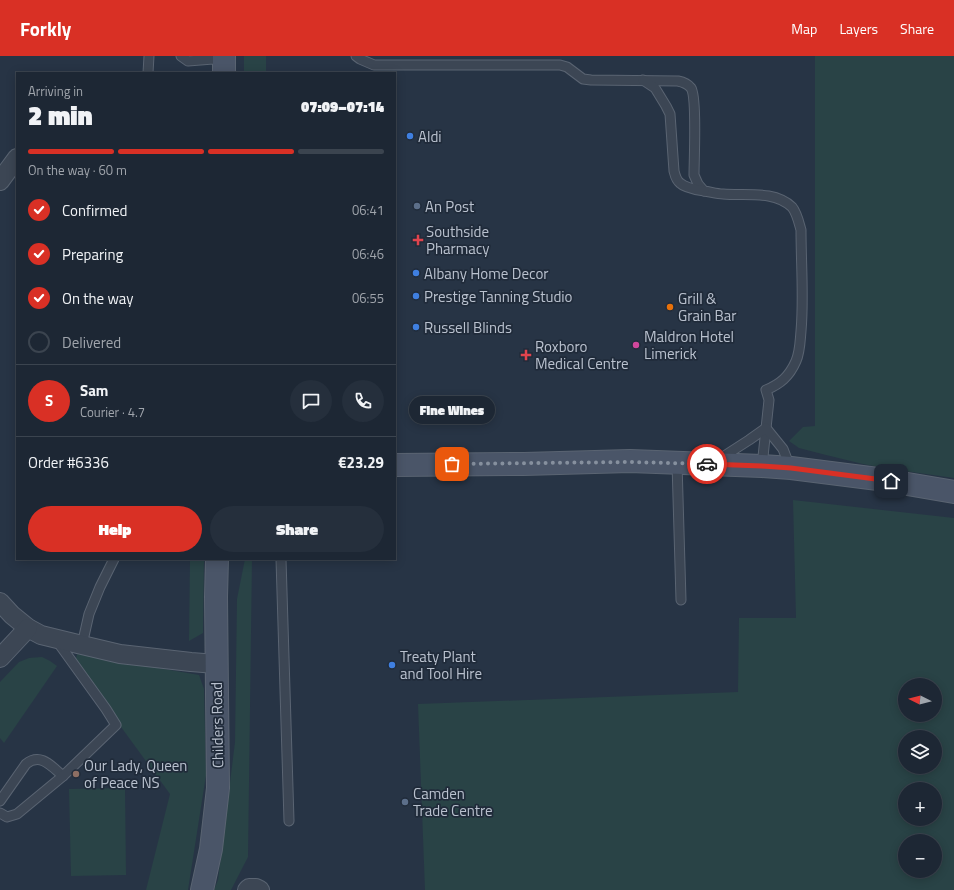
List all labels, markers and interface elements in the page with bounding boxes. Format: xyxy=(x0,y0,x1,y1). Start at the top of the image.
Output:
text: Forkly xyxy=(20,14,71,43)
text: Map xyxy=(791,18,817,39)
text: Layers xyxy=(839,18,878,39)
text: Share xyxy=(900,18,934,39)
text: Arriving in xyxy=(28,81,83,101)
text: 07:09–07:14 xyxy=(301,95,384,118)
text: 2 min xyxy=(28,96,93,135)
place label: Aldi xyxy=(418,125,442,148)
marker: Aldi xyxy=(405,131,415,141)
text: On the way · 60 m xyxy=(28,160,127,180)
place label: An Post xyxy=(425,195,475,218)
icon: check xyxy=(28,199,50,221)
text: Confirmed xyxy=(62,199,127,222)
text: 06:41 xyxy=(352,200,384,220)
marker: An Post xyxy=(412,201,422,211)
place label: Southside Pharmacy xyxy=(426,220,490,260)
marker: Southside Pharmacy xyxy=(413,235,423,245)
icon: check xyxy=(28,243,50,265)
text: Preparing xyxy=(62,243,123,266)
text: 06:46 xyxy=(352,244,384,264)
place label: Albany Home Decor xyxy=(424,262,549,285)
marker: Albany Home Decor xyxy=(411,268,421,278)
place label: Prestige Tanning Studio xyxy=(424,285,573,308)
icon: check xyxy=(28,287,50,309)
text: On the way xyxy=(62,287,134,310)
place label: Grill & Grain Bar xyxy=(678,287,737,327)
text: 06:55 xyxy=(352,288,384,308)
marker: Prestige Tanning Studio xyxy=(411,291,421,301)
marker: Grill & Grain Bar xyxy=(665,302,675,312)
place label: Russell Blinds xyxy=(424,316,512,339)
marker: Russell Blinds xyxy=(411,322,421,332)
place label: Maldron Hotel Limerick xyxy=(644,325,734,365)
text: Delivered xyxy=(62,331,121,354)
place label: Roxboro Medical Centre xyxy=(535,335,629,375)
marker: Maldron Hotel Limerick xyxy=(631,340,641,350)
marker: Roxboro Medical Centre xyxy=(520,349,532,361)
text: Sam xyxy=(80,379,108,402)
button: chat xyxy=(290,380,332,422)
button: phone xyxy=(342,380,384,422)
text: S xyxy=(45,389,53,412)
callout: Fine Wines xyxy=(409,396,495,424)
text: Fine Wines xyxy=(420,400,484,420)
text: Courier · 4.7 xyxy=(80,402,145,422)
courier xyxy=(687,444,727,484)
pin xyxy=(435,447,469,481)
text: Order #6336 xyxy=(28,451,109,474)
text: €23.29 xyxy=(338,451,384,474)
icon: bag xyxy=(441,453,463,475)
icon: car xyxy=(696,453,718,475)
pin xyxy=(874,464,908,498)
icon: home xyxy=(880,470,902,492)
button: Help xyxy=(28,506,202,552)
button: Share xyxy=(210,506,384,552)
place label: Treaty Plant and Tool Hire xyxy=(400,645,482,685)
marker: Treaty Plant and Tool Hire xyxy=(387,660,397,670)
north arrow xyxy=(898,678,942,722)
map controls xyxy=(898,678,942,878)
street label: Childers Road xyxy=(205,682,229,768)
button: layers xyxy=(898,730,942,774)
place label: Our Lady, Queen of Peace NS xyxy=(84,754,187,794)
marker: Our Lady, Queen of Peace NS xyxy=(71,769,81,779)
place label: Camden Trade Centre xyxy=(413,782,493,822)
button: + xyxy=(898,782,942,826)
marker: Camden Trade Centre xyxy=(400,797,410,807)
button: − xyxy=(898,834,942,878)

